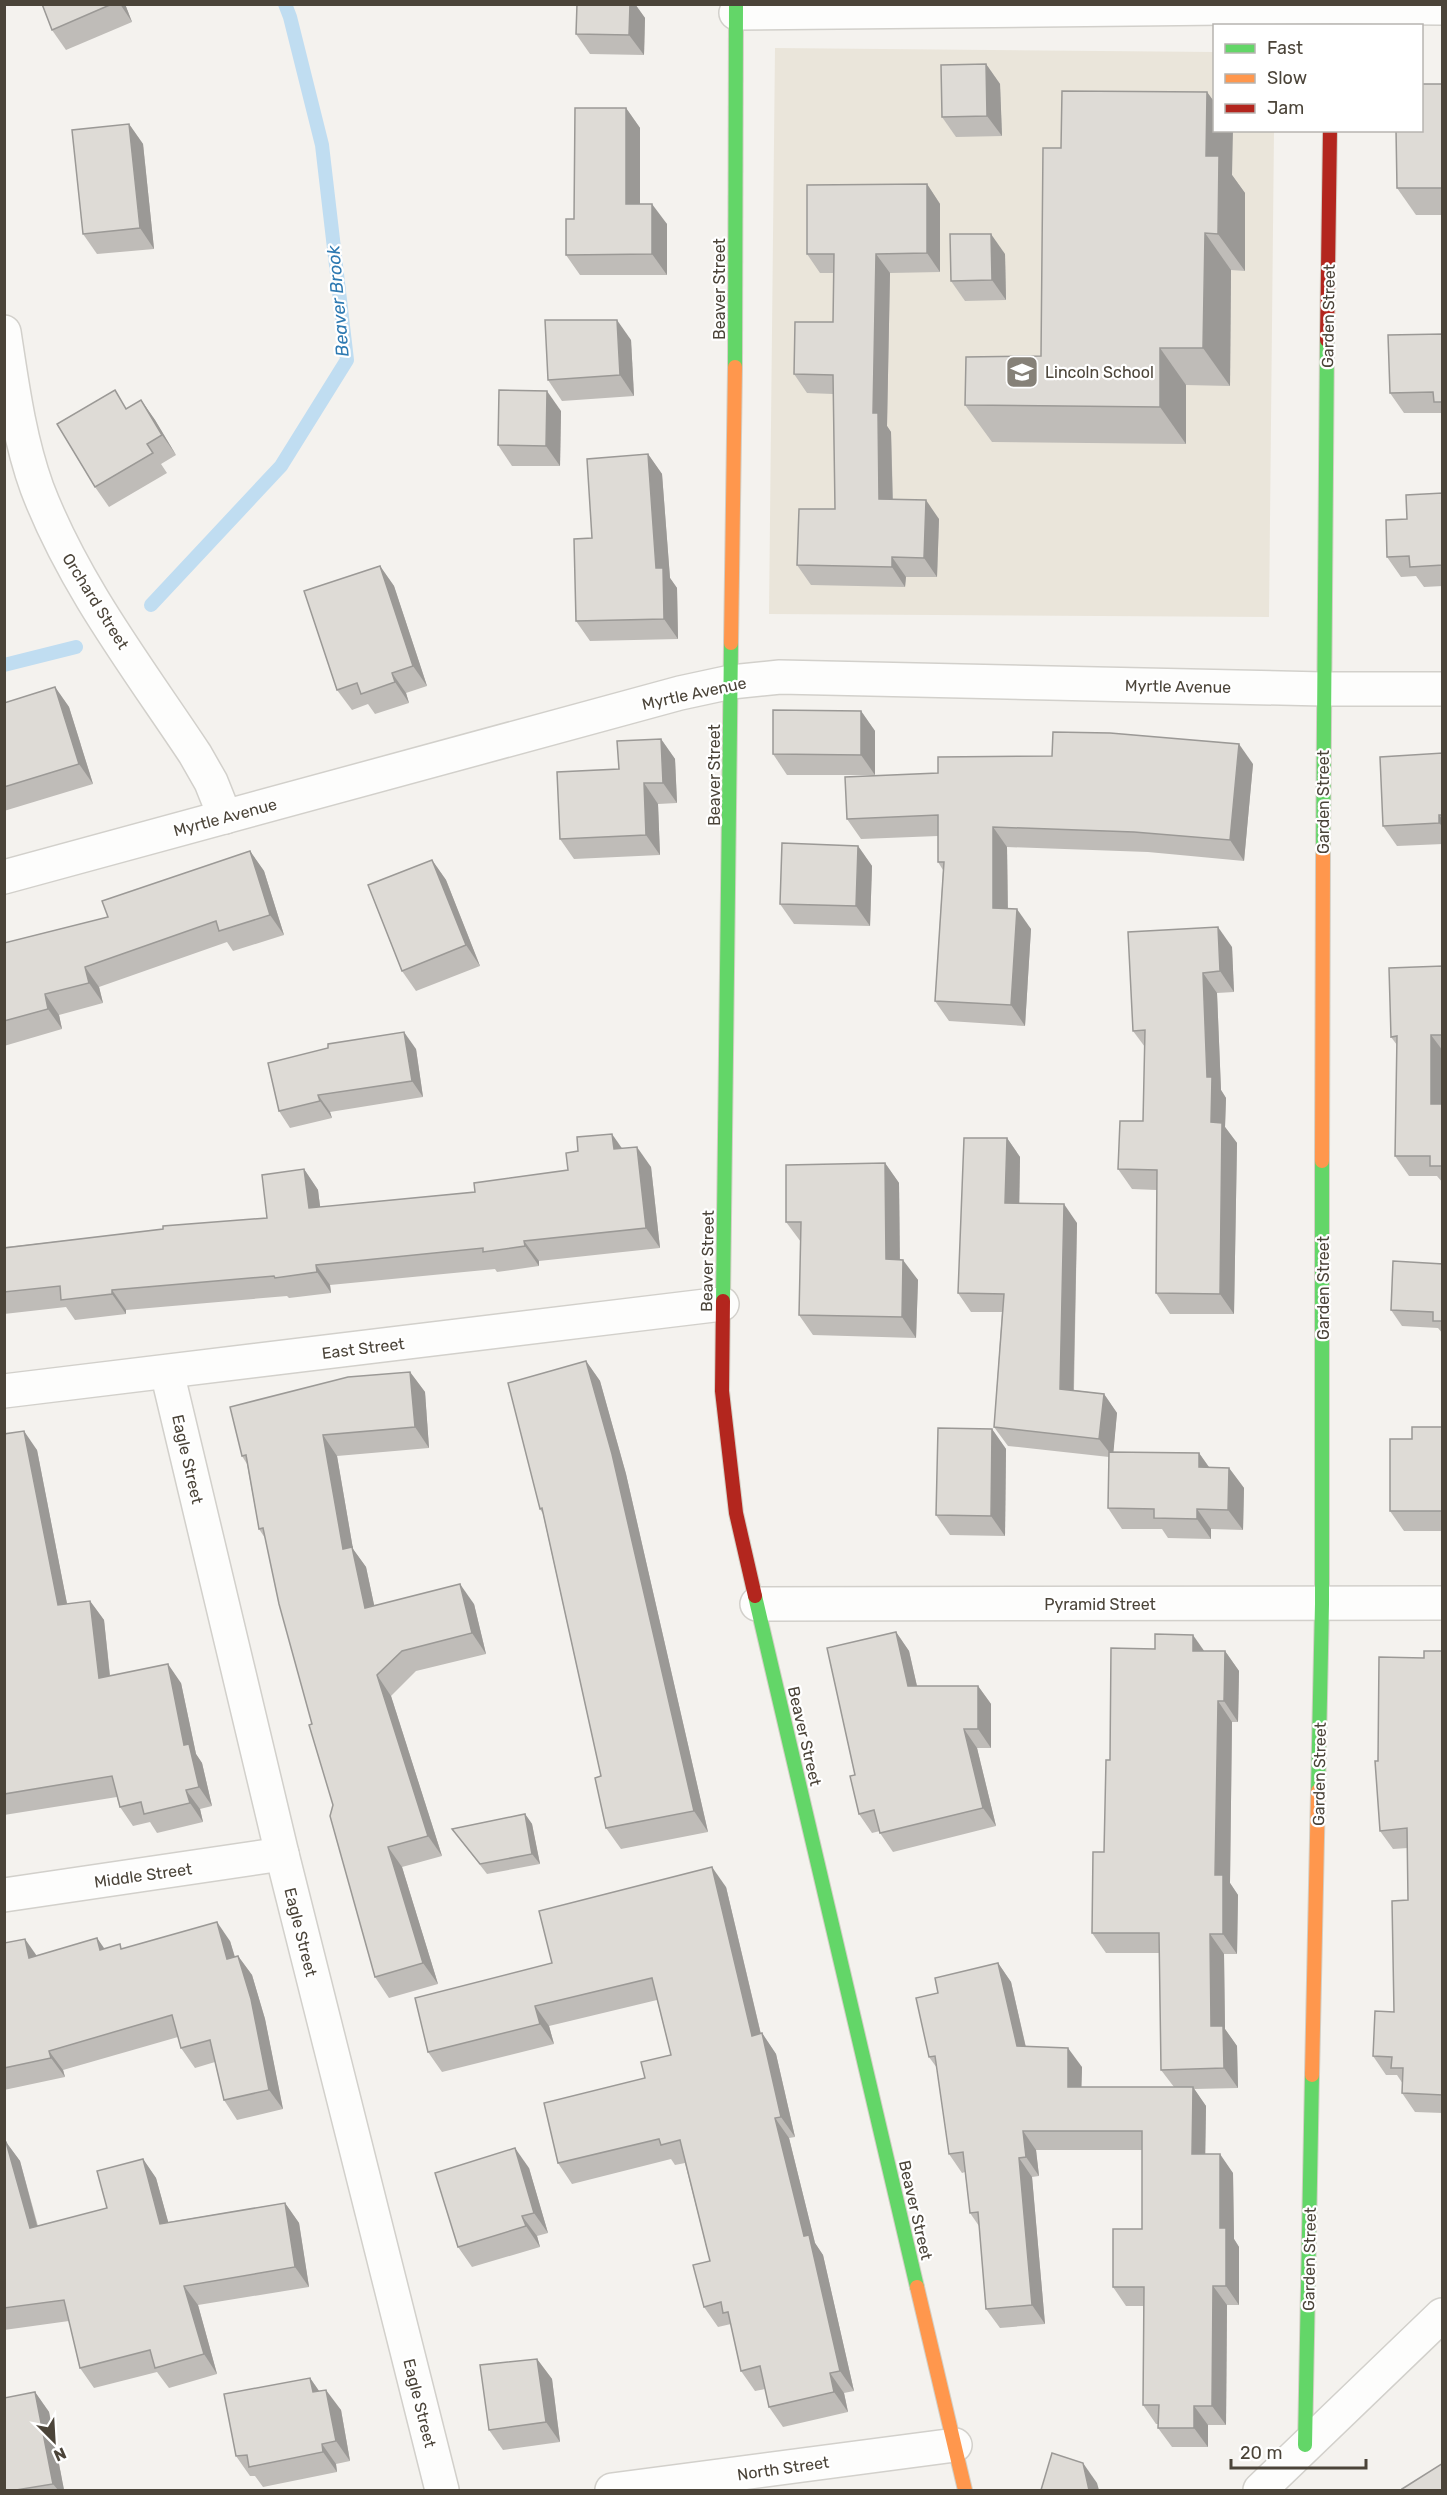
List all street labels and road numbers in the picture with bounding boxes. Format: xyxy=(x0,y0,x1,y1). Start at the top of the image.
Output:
street label: Beaver Street xyxy=(710,238,729,340)
street label: Garden Street xyxy=(1318,264,1339,368)
street label: Orchard Street xyxy=(58,550,133,653)
street label: Myrtle Avenue xyxy=(640,673,748,714)
street label: Myrtle Avenue xyxy=(1125,676,1231,697)
street label: Beaver Street xyxy=(705,724,724,826)
street label: Garden Street xyxy=(1314,750,1333,854)
street label: Myrtle Avenue xyxy=(171,795,279,840)
street label: Beaver Street xyxy=(697,1210,718,1312)
street label: Garden Street xyxy=(1314,1236,1333,1340)
street label: East Street xyxy=(321,1334,405,1363)
street label: Eagle Street xyxy=(168,1413,207,1506)
street label: Pyramid Street xyxy=(1044,1595,1156,1614)
street label: Beaver Street xyxy=(784,1684,825,1788)
street label: Garden Street xyxy=(1309,1722,1330,1826)
street label: Middle Street xyxy=(93,1859,193,1892)
street label: Eagle Street xyxy=(280,1886,321,1979)
street label: Beaver Street xyxy=(895,2158,936,2262)
street label: Garden Street xyxy=(1299,2207,1320,2311)
street label: Eagle Street xyxy=(399,2357,440,2450)
street label: North Street xyxy=(736,2453,830,2484)

